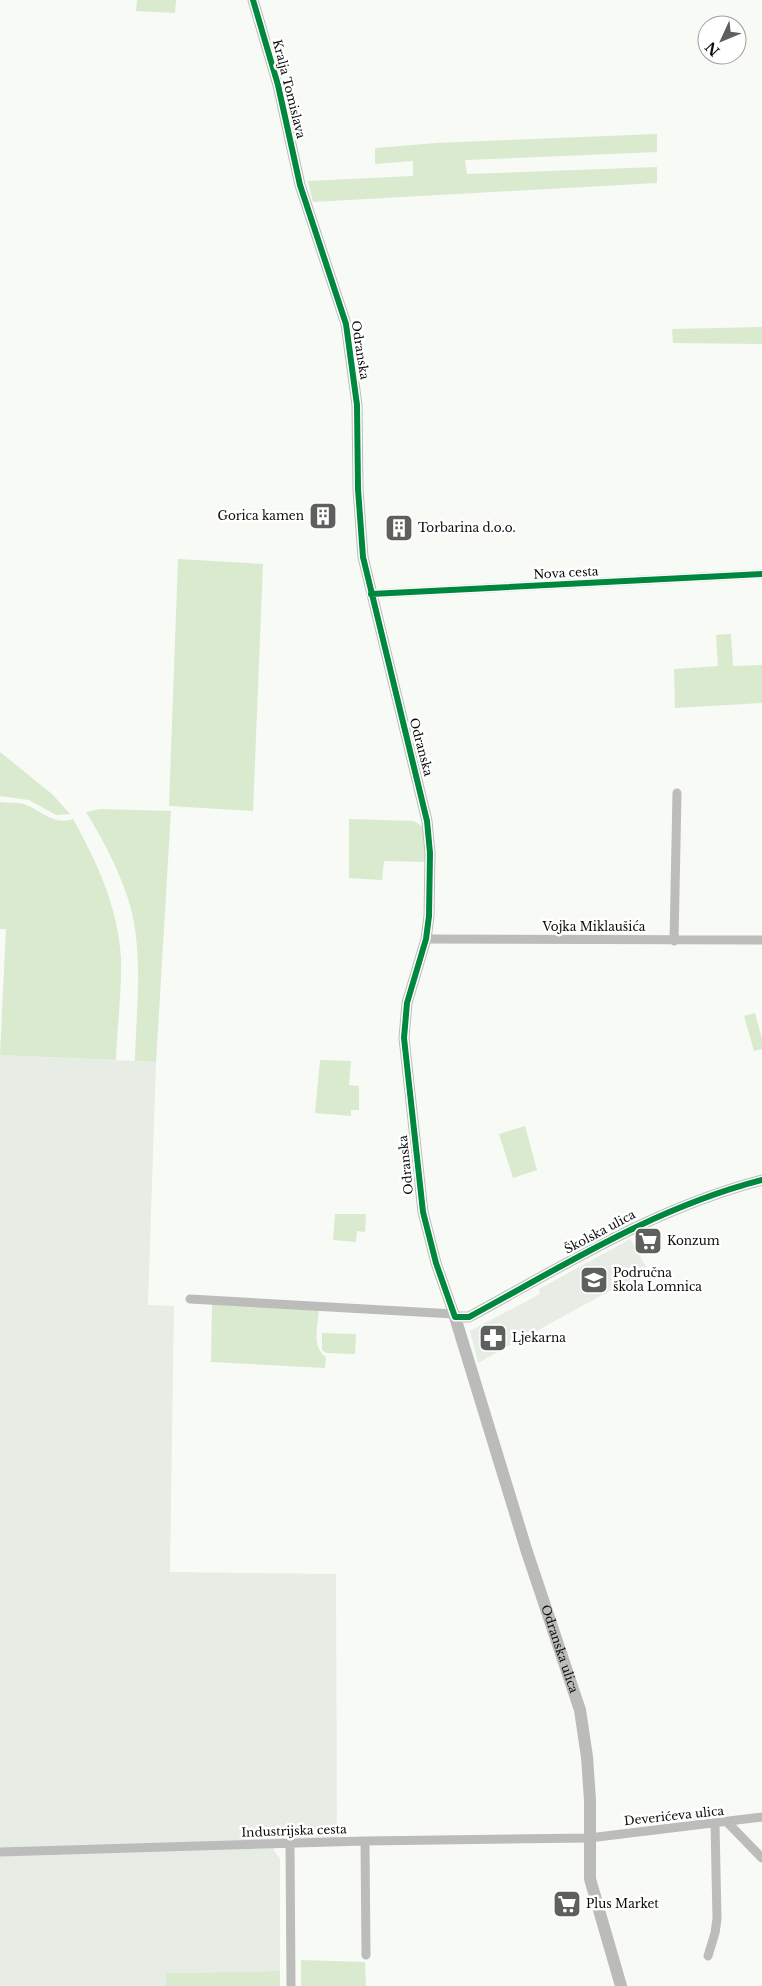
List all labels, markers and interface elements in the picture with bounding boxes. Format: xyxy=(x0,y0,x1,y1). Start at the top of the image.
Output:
north arrow xyxy=(697,15,747,65)
street label: Kralja Tomislava xyxy=(270,38,309,140)
text: N xyxy=(702,38,724,60)
street label: Odranska xyxy=(348,319,373,381)
building icon: Gorica kamen xyxy=(308,501,338,531)
place label: Gorica kamen xyxy=(217,508,304,523)
building icon: Torbarina d.o.o. xyxy=(384,513,414,543)
place label: Torbarina d.o.o. xyxy=(418,520,516,535)
street label: Nova cesta xyxy=(533,563,599,582)
street label: Odranska xyxy=(407,716,437,778)
street label: Vojka Miklaušića xyxy=(541,919,646,934)
street label: Odranska xyxy=(395,1134,416,1195)
street label: Školska ulica xyxy=(561,1205,638,1257)
supermarket icon: Konzum xyxy=(633,1226,663,1256)
place label: Konzum xyxy=(667,1233,720,1248)
school or university icon: Područna škola Lomnica xyxy=(579,1265,609,1295)
place label: Područna škola Lomnica xyxy=(613,1265,702,1294)
pharmacy icon: Ljekarna xyxy=(478,1323,508,1353)
place label: Ljekarna xyxy=(512,1330,566,1345)
street label: Odranska ulica xyxy=(538,1603,582,1695)
street label: Deverićeva ulica xyxy=(623,1803,725,1828)
street label: Industrijska cesta xyxy=(241,1821,347,1840)
supermarket icon: Plus Market xyxy=(552,1889,582,1919)
place label: Plus Market xyxy=(586,1896,659,1911)

